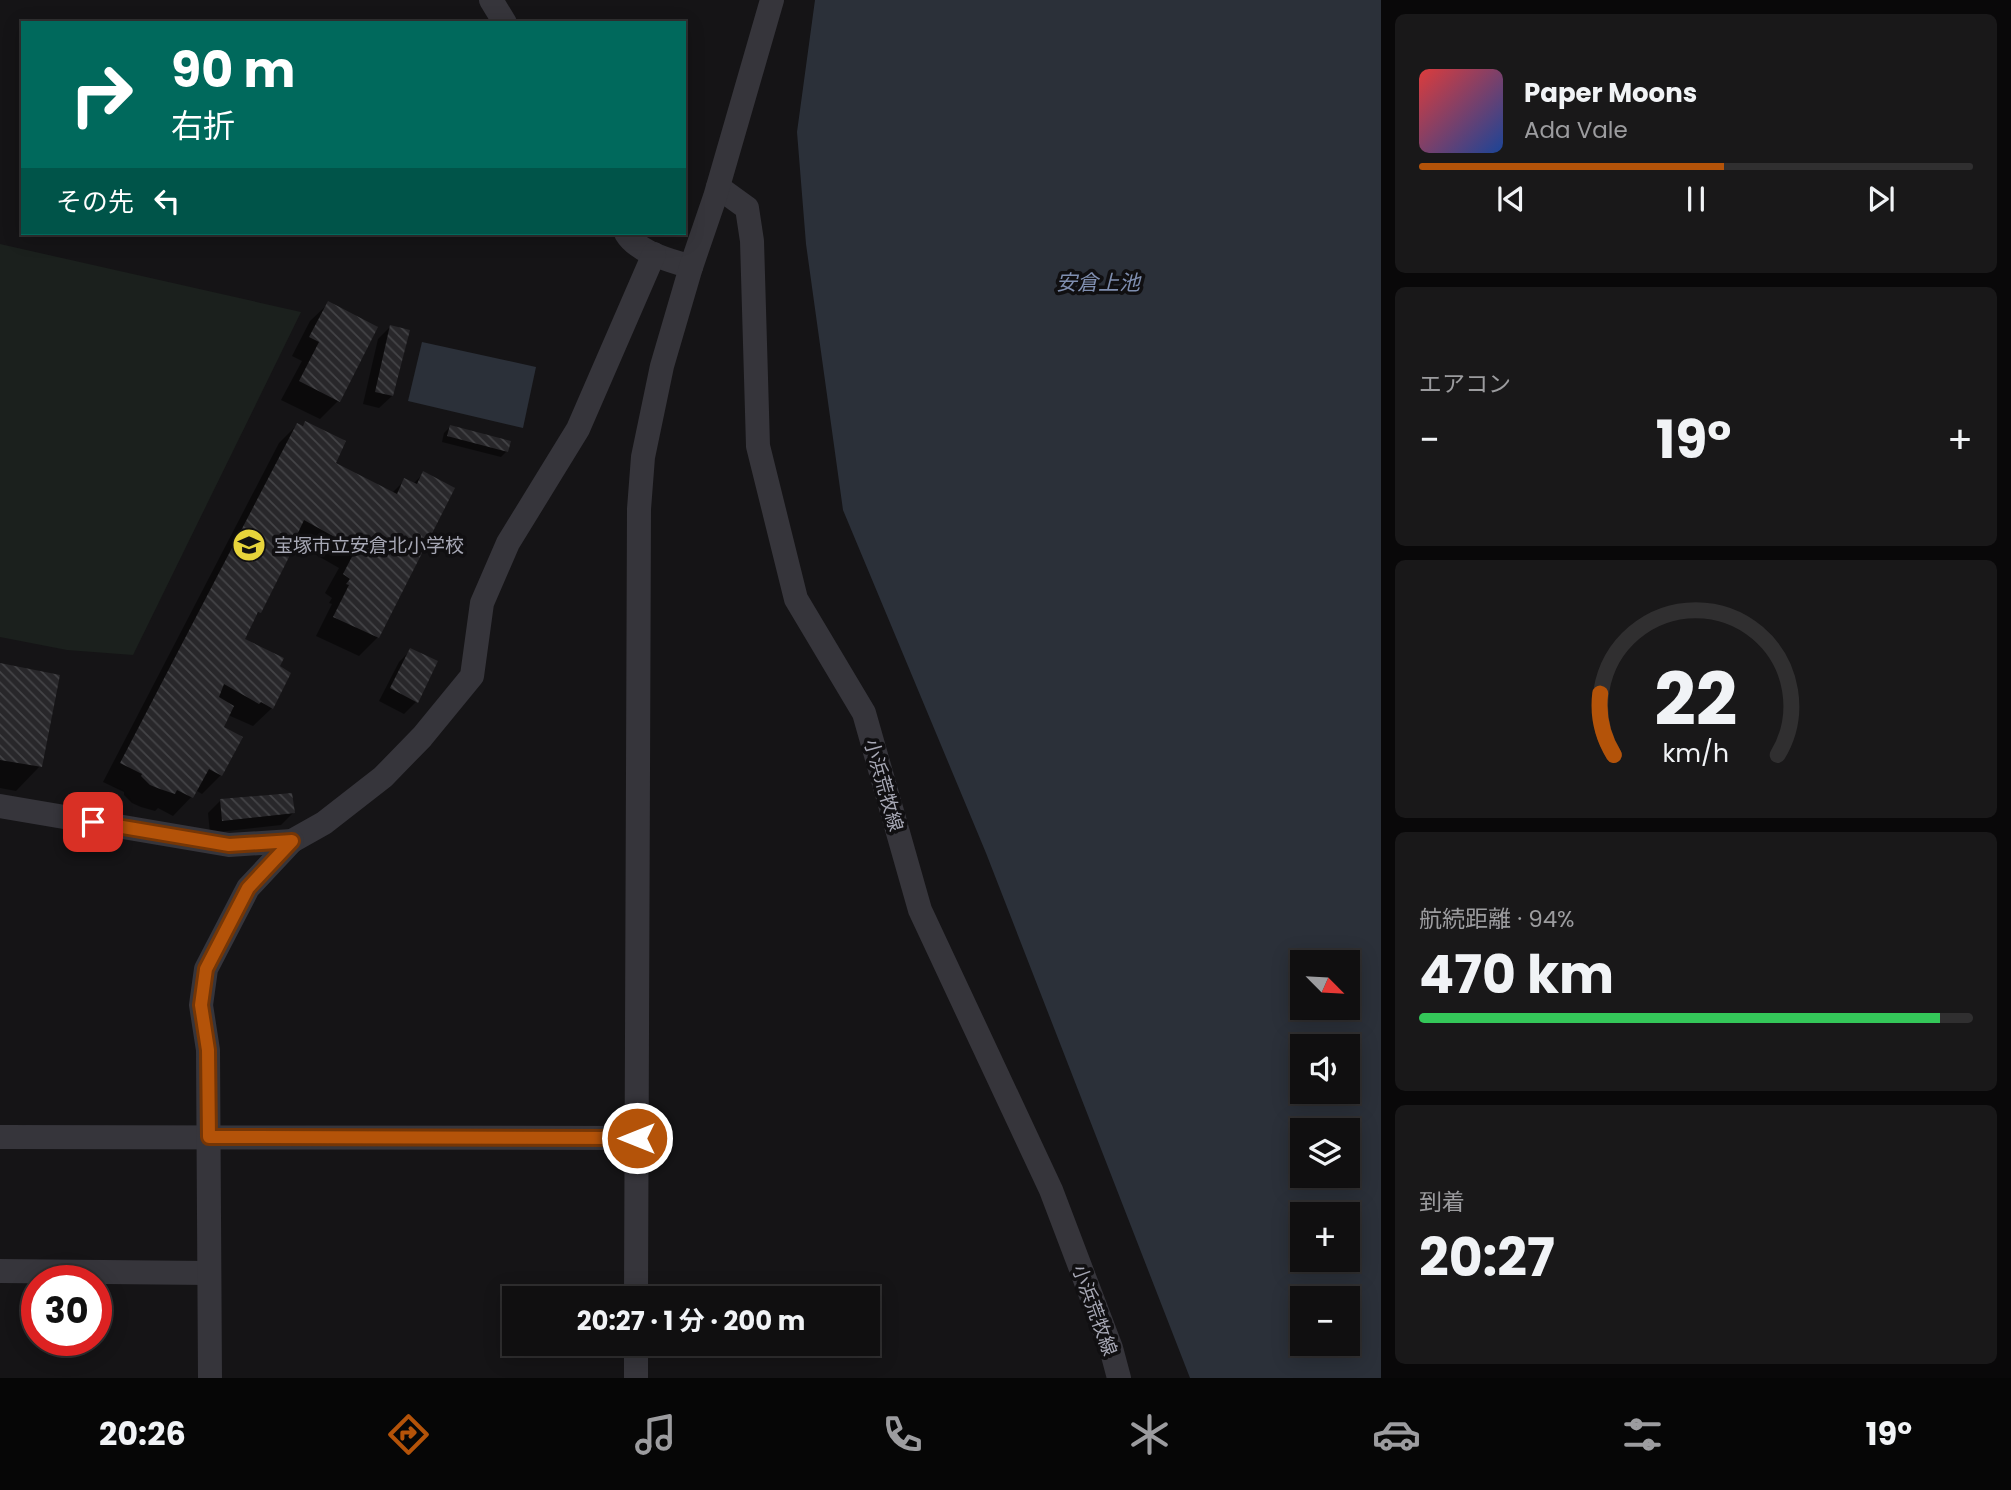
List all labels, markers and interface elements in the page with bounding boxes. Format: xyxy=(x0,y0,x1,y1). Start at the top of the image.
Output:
text: 90 m xyxy=(171,36,295,104)
icon: right xyxy=(56,49,147,140)
text: Paper Moons xyxy=(1524,75,1697,111)
text: 右折 xyxy=(171,103,235,148)
text: Ada Vale xyxy=(1524,114,1628,146)
icon: previous xyxy=(1492,180,1530,218)
icon: pause xyxy=(1677,180,1715,218)
icon: next xyxy=(1862,180,1900,218)
icon: left xyxy=(148,182,186,220)
text: その先 xyxy=(56,184,134,220)
water label: 安倉上池 xyxy=(1056,268,1142,297)
text: エアコン xyxy=(1419,368,1511,400)
text: 19° xyxy=(1656,403,1731,476)
text: − xyxy=(1419,413,1440,466)
text: + xyxy=(1947,413,1973,466)
school or university icon: 宝塚市立安倉北小学校 xyxy=(230,526,268,564)
place label: 宝塚市立安倉北小学校 xyxy=(274,532,464,559)
text: 22 xyxy=(1654,649,1738,750)
street label: 小浜荒牧線 xyxy=(857,736,910,835)
text: km/h xyxy=(1663,736,1729,771)
pin xyxy=(63,792,123,852)
icon: arrive xyxy=(74,803,112,841)
text: 航続距離 · 94% xyxy=(1419,903,1575,935)
text: 470 km xyxy=(1419,938,1614,1011)
north arrow xyxy=(1290,950,1360,1020)
map controls xyxy=(1290,950,1360,1356)
button: sound xyxy=(1290,1034,1360,1104)
position arrow xyxy=(600,1101,674,1175)
button: layers xyxy=(1290,1118,1360,1188)
text: 到着 xyxy=(1419,1186,1465,1218)
button: + xyxy=(1290,1202,1360,1272)
text: 20:27 xyxy=(1419,1221,1555,1294)
street label: 小浜荒牧線 xyxy=(1066,1261,1123,1359)
speed limit sign: 30 xyxy=(21,1265,112,1356)
button: − xyxy=(1290,1286,1360,1356)
text: 20:27 · 1 分 · 200 m xyxy=(577,1303,805,1339)
icon: directions xyxy=(384,1410,433,1459)
icon: music xyxy=(631,1410,680,1459)
icon: phone xyxy=(878,1410,927,1459)
icon: climate xyxy=(1125,1410,1174,1459)
icon: car xyxy=(1372,1410,1421,1459)
icon: filters xyxy=(1618,1410,1667,1459)
text: 20:26 xyxy=(99,1411,186,1456)
text: 19° xyxy=(1865,1411,1912,1456)

